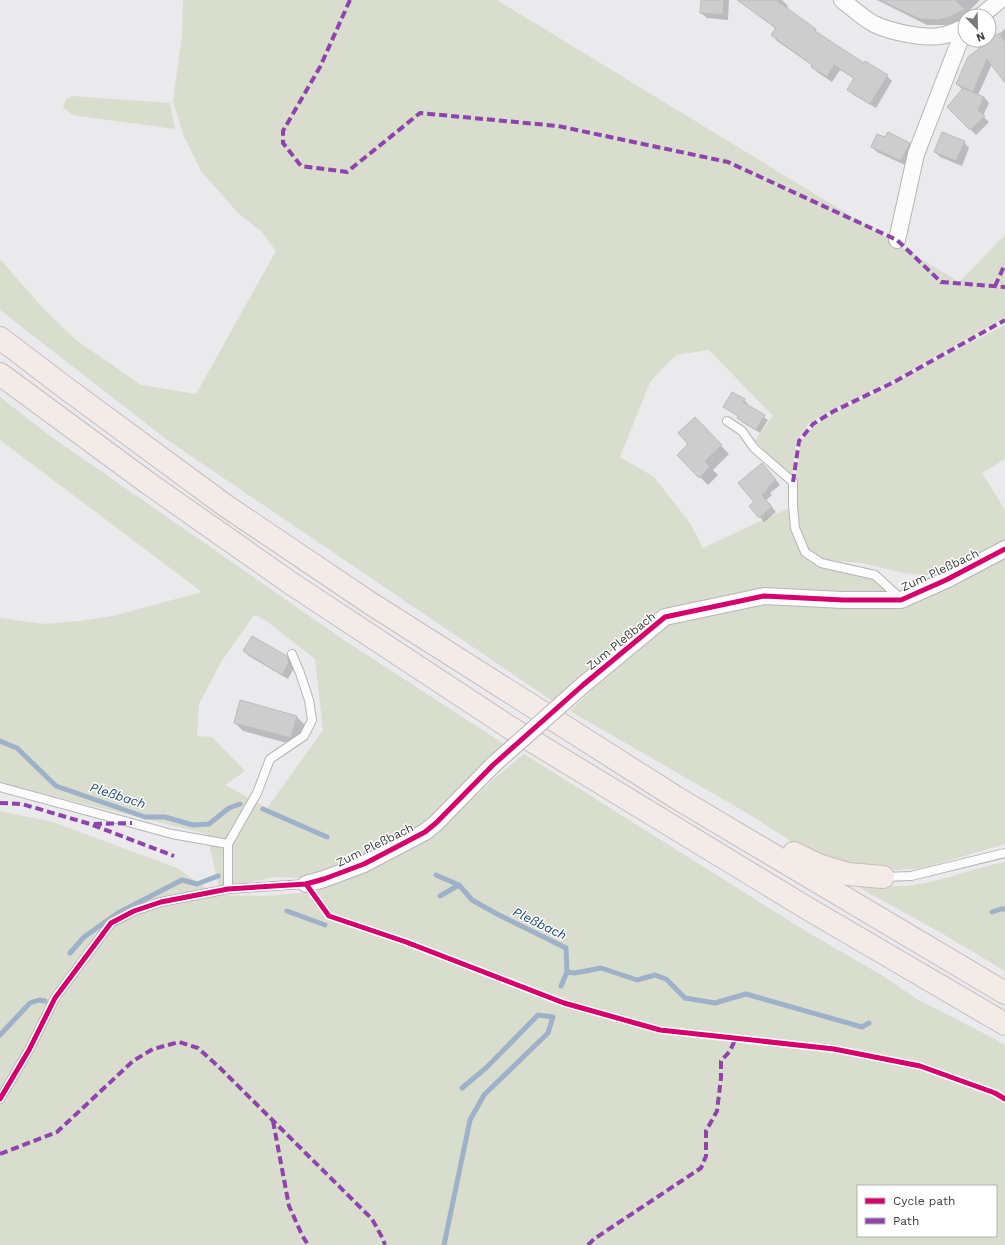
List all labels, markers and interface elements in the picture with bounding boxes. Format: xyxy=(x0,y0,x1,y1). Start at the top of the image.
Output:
north arrow xyxy=(957,8,997,48)
text: N xyxy=(974,29,987,44)
street label: Zum Pleßbach xyxy=(899,546,981,594)
street label: Zum Pleßbach xyxy=(584,609,658,673)
water label: Pleßbach xyxy=(88,779,148,812)
street label: Zum Pleßbach xyxy=(334,820,416,870)
water label: Pleßbach xyxy=(511,904,569,943)
legend xyxy=(857,1185,997,1237)
text: Cycle path xyxy=(893,1194,955,1208)
text: Path xyxy=(893,1214,919,1228)

